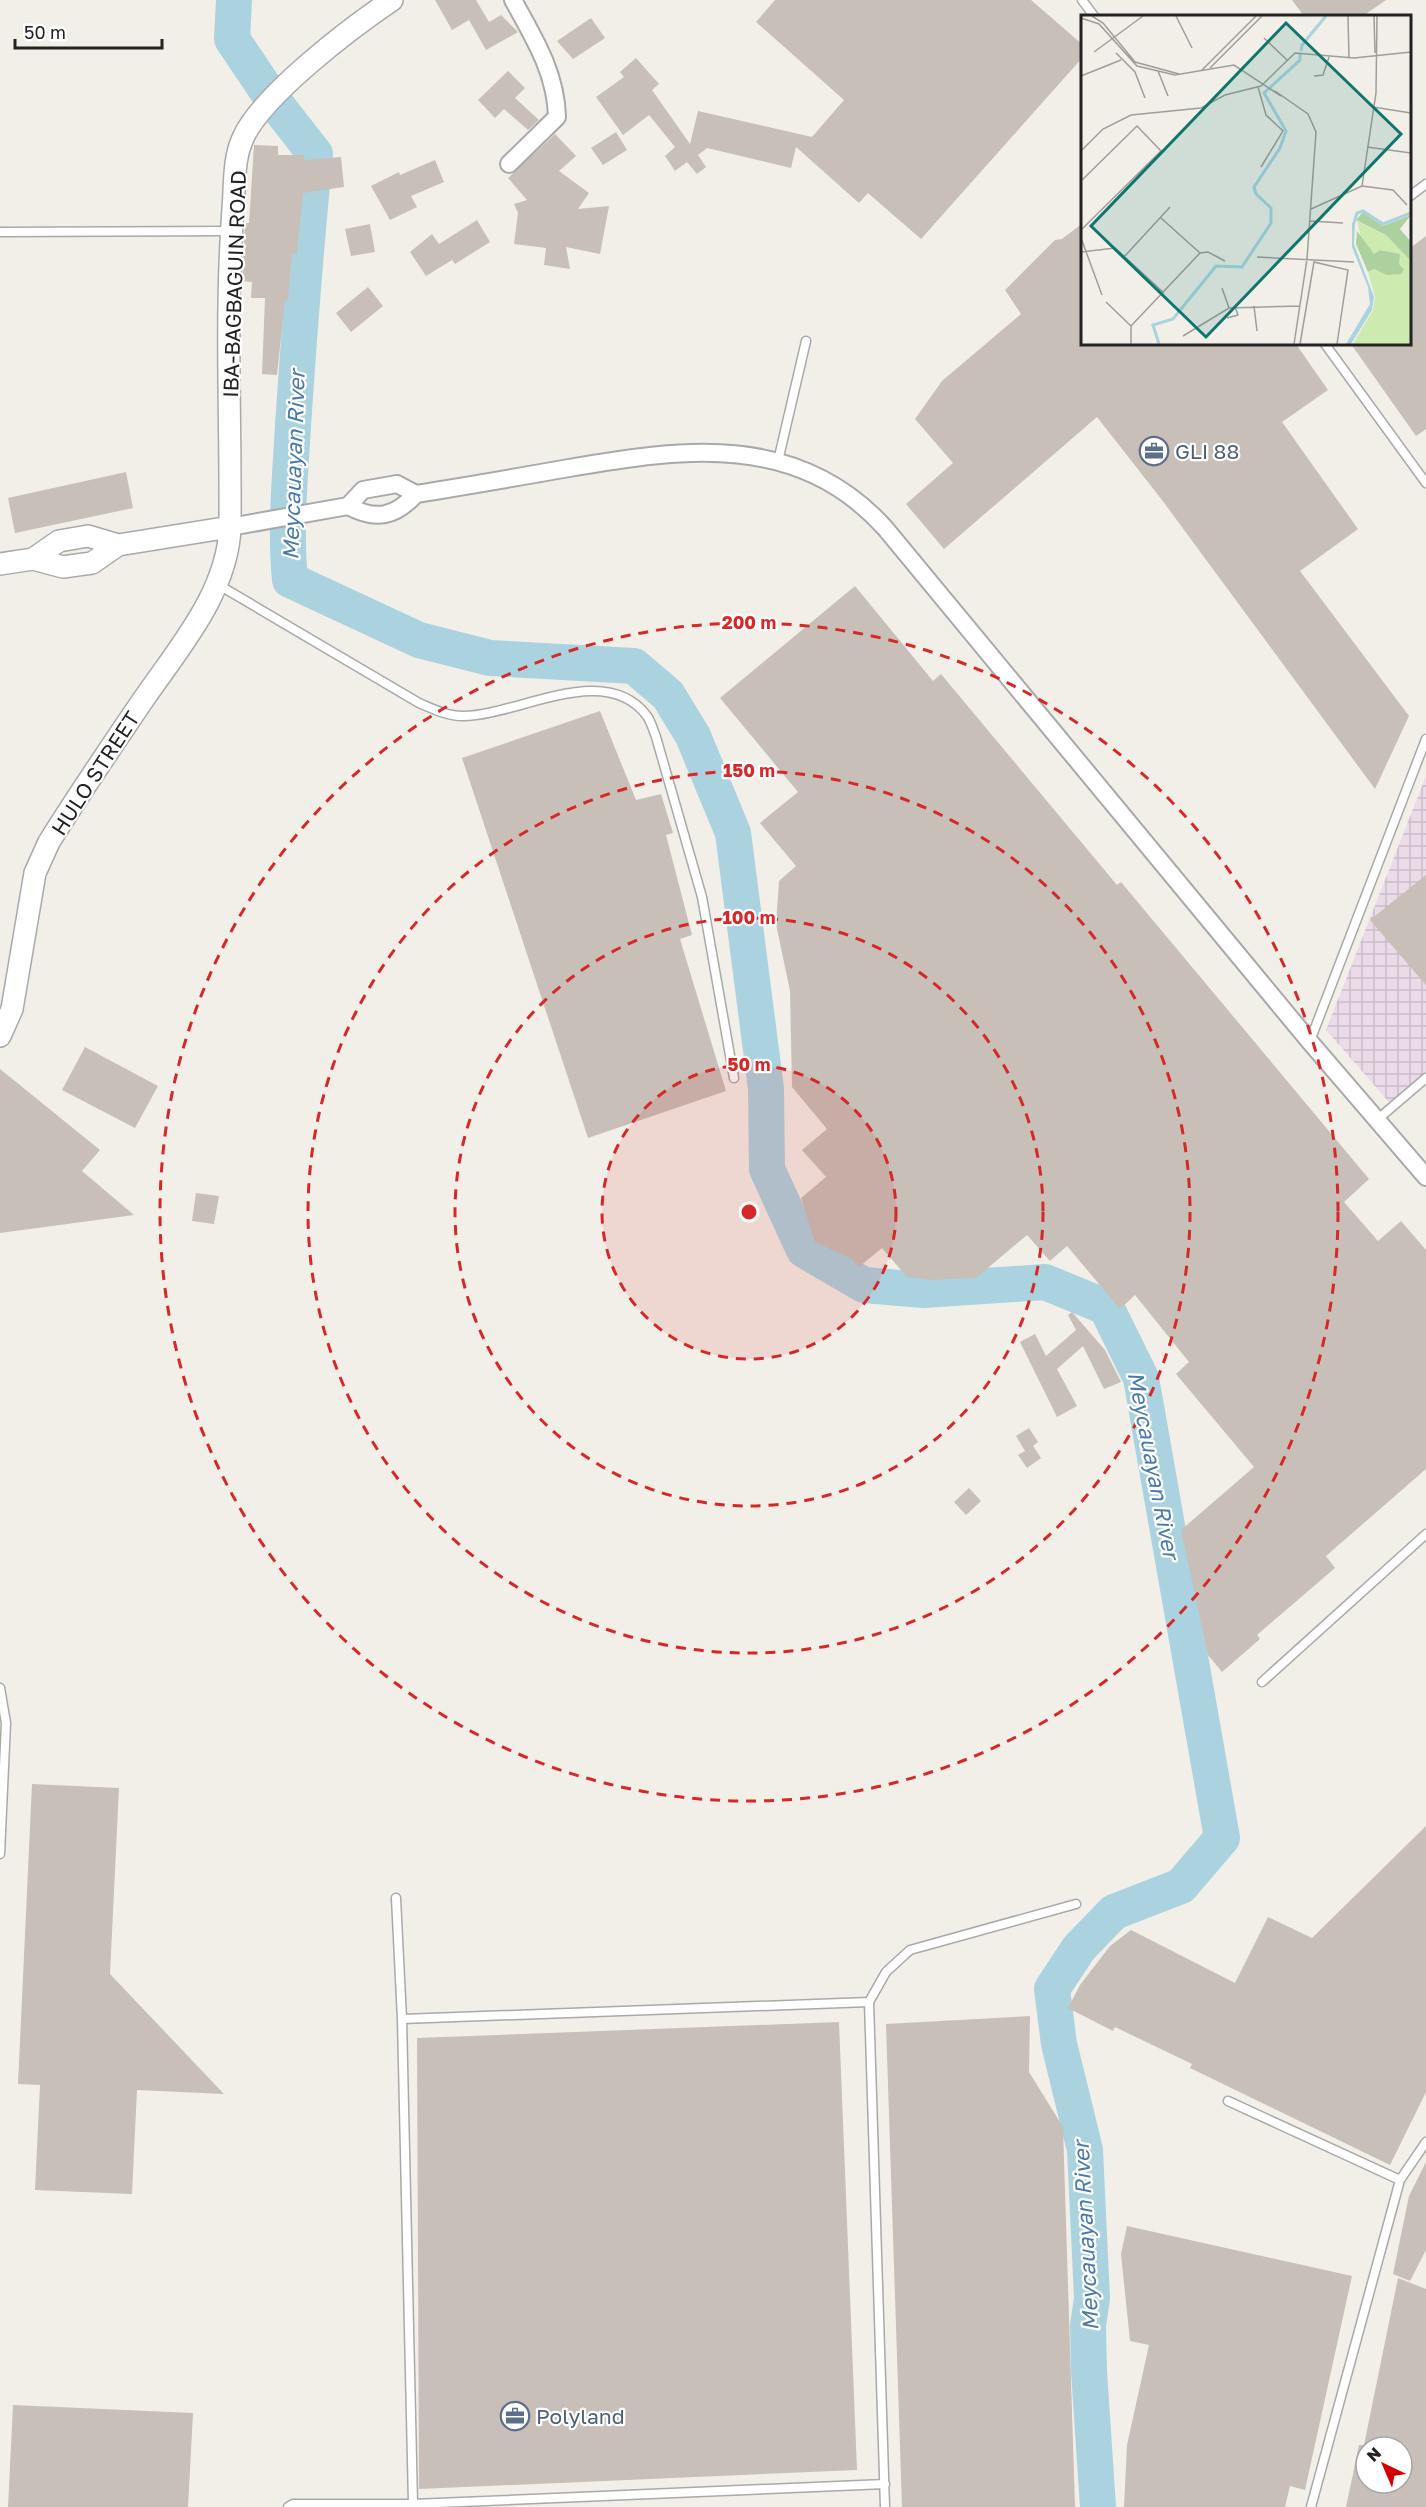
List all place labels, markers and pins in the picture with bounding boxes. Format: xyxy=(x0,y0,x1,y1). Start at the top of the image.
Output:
office icon: GLI 88 xyxy=(1138,435,1170,467)
place label: GLI 88 xyxy=(1175,438,1239,464)
centre of rings xyxy=(739,1202,759,1222)
office icon: Polyland xyxy=(499,2400,531,2432)
place label: Polyland xyxy=(536,2403,625,2429)

